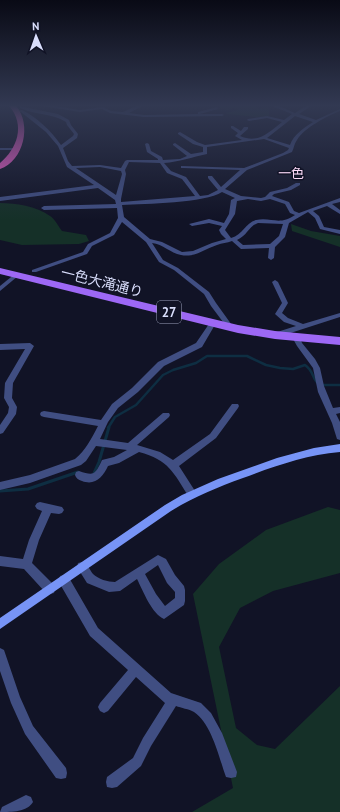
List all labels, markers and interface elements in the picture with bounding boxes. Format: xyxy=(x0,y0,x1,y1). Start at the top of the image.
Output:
north arrow xyxy=(16,16,56,56)
text: N xyxy=(32,19,40,33)
district label: 一色 xyxy=(278,165,304,182)
street label: 一色大滝通り xyxy=(59,263,145,301)
road number: 27 xyxy=(157,301,181,323)

